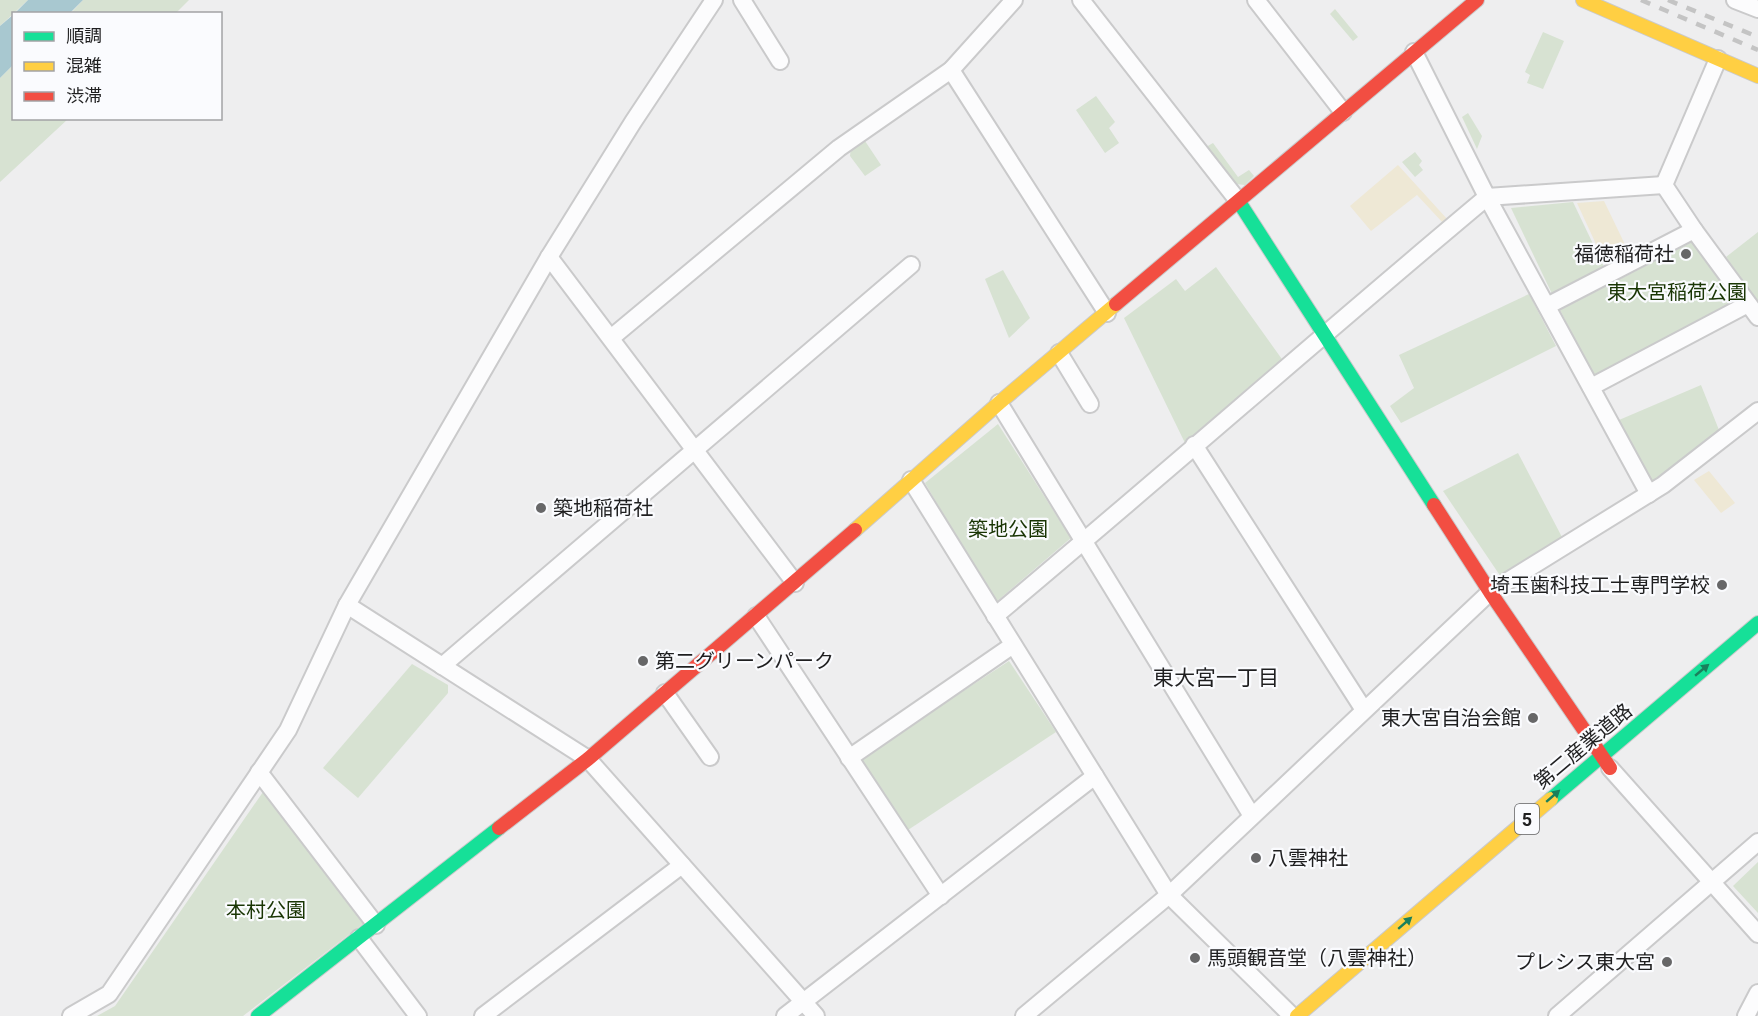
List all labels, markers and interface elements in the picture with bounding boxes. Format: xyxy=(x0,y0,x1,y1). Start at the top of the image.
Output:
legend xyxy=(12,12,222,120)
text: 順調 xyxy=(66,25,102,46)
text: 混雑 xyxy=(66,55,102,76)
text: 渋滞 xyxy=(66,85,102,106)
place label: 福徳稲荷社 xyxy=(1574,242,1674,266)
marker: 福徳稲荷社 xyxy=(1679,247,1693,261)
park label: 東大宮稲荷公園 xyxy=(1607,280,1747,304)
place label: 築地稲荷社 xyxy=(553,496,653,520)
marker: 築地稲荷社 xyxy=(534,501,548,515)
park label: 築地公園 xyxy=(968,517,1048,541)
place label: 埼玉歯科技工士専門学校 xyxy=(1490,573,1710,597)
marker: 埼玉歯科技工士専門学校 xyxy=(1715,578,1729,592)
place label: 第二グリーンパーク xyxy=(655,649,834,673)
marker: 第二グリーンパーク xyxy=(636,654,650,668)
one-way arrow xyxy=(1694,664,1709,677)
district label: 東大宮一丁目 xyxy=(1153,666,1279,690)
street label: 第二産業道路 xyxy=(1529,698,1637,794)
place label: 東大宮自治会館 xyxy=(1381,706,1521,730)
marker: 東大宮自治会館 xyxy=(1526,711,1540,725)
one-way arrow xyxy=(1545,790,1560,803)
road number: 5 xyxy=(1515,804,1539,834)
place label: 八雲神社 xyxy=(1268,846,1348,870)
marker: 八雲神社 xyxy=(1249,851,1263,865)
park label: 本村公園 xyxy=(226,898,306,922)
one-way arrow xyxy=(1397,917,1412,930)
place label: 馬頭観音堂（八雲神社） xyxy=(1207,946,1427,970)
place label: プレシス東大宮 xyxy=(1515,950,1655,974)
marker: 馬頭観音堂（八雲神社） xyxy=(1188,951,1202,965)
marker: プレシス東大宮 xyxy=(1660,955,1674,969)

